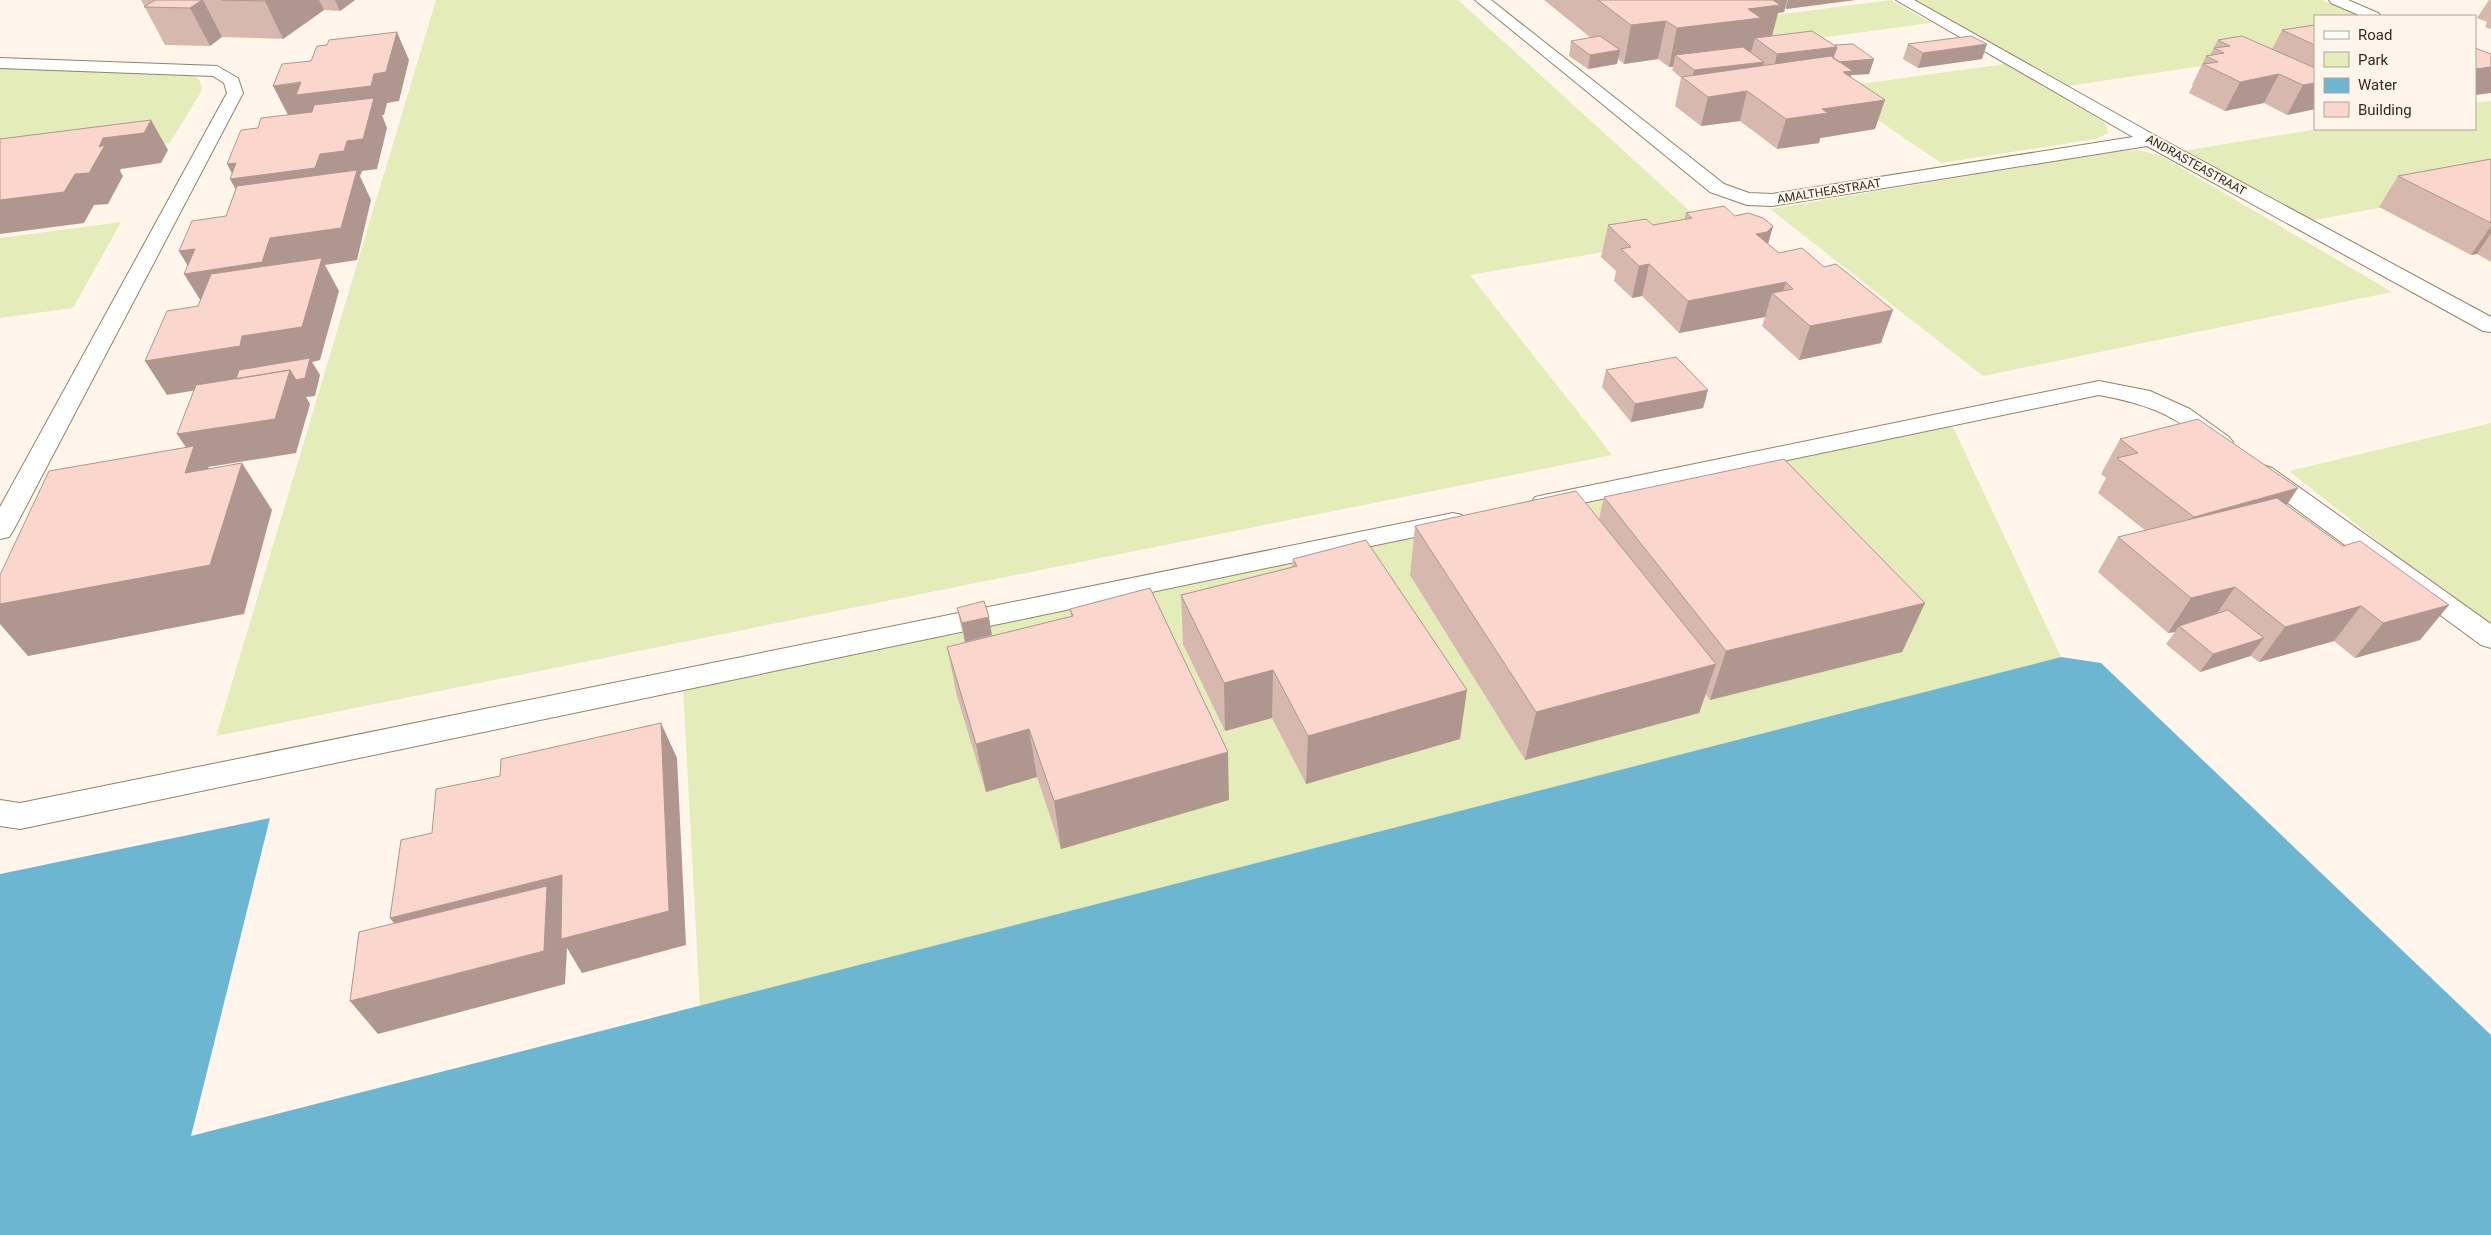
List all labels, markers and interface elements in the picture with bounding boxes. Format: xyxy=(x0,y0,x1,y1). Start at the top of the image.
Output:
legend xyxy=(2314,15,2476,130)
text: Road xyxy=(2358,26,2392,44)
text: Park xyxy=(2358,51,2389,69)
text: Water xyxy=(2358,76,2397,94)
text: Building xyxy=(2358,101,2412,119)
street label: ANDRASTEASTRAAT xyxy=(2144,132,2248,198)
street label: AMALTHEASTRAAT xyxy=(1776,176,1882,206)

